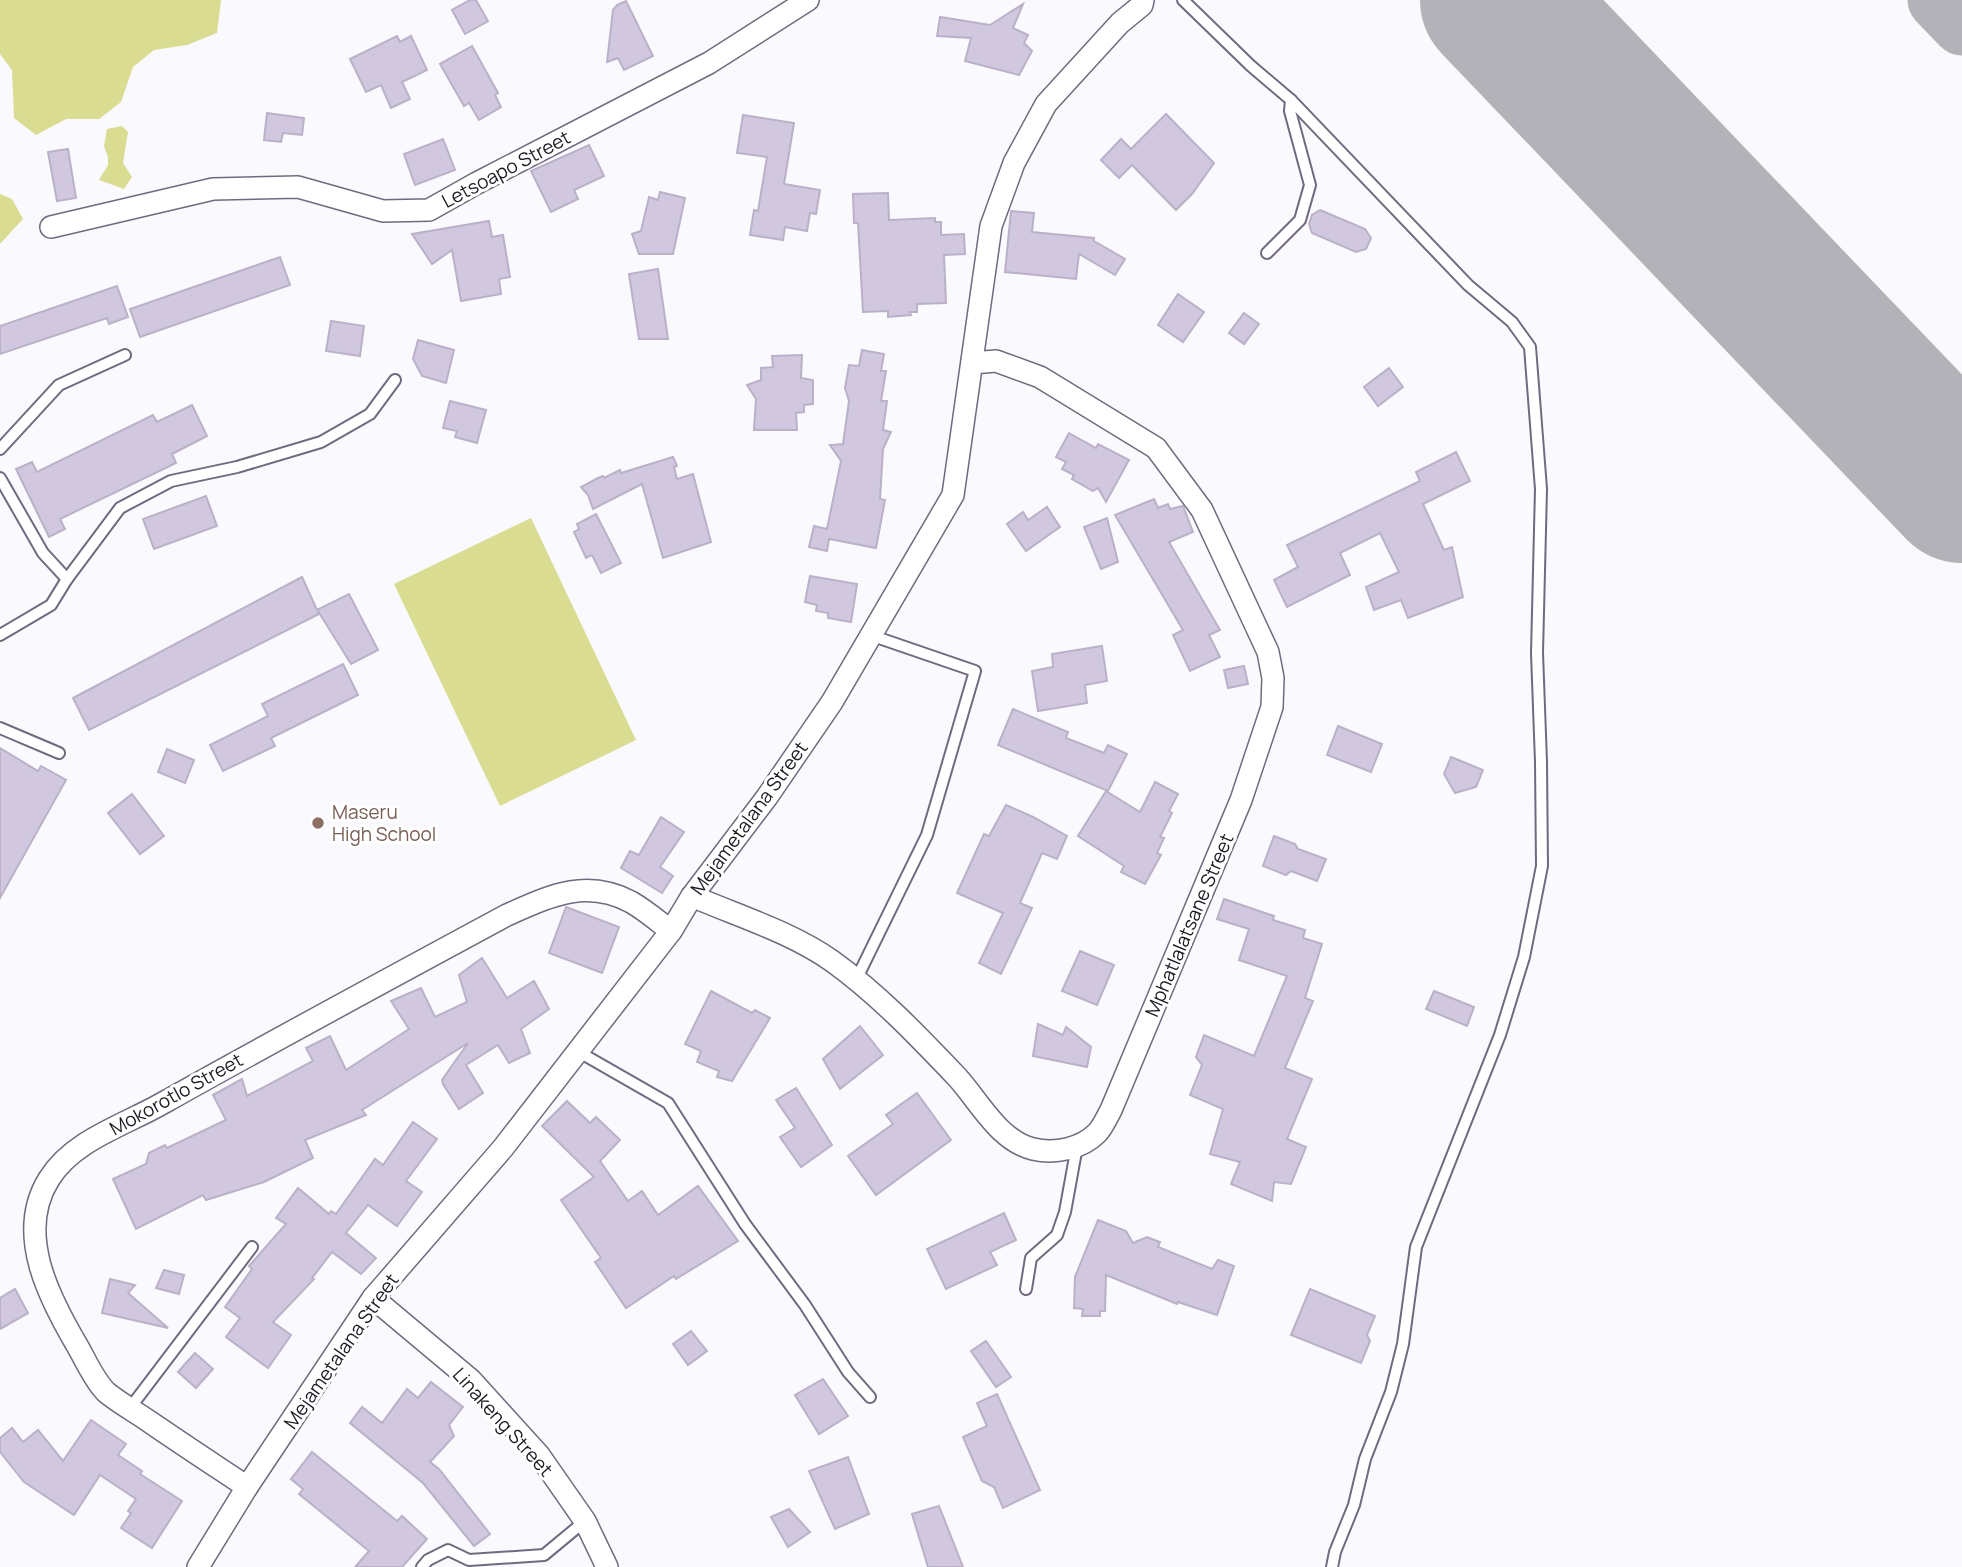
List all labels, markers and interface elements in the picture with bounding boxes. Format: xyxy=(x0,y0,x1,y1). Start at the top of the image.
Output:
street label: Letsoapo Street xyxy=(437,124,575,214)
street label: Mejametalana Street xyxy=(684,736,814,900)
place label: Maseru High School xyxy=(332,799,436,847)
marker: Maseru High School xyxy=(310,815,326,831)
street label: Mphatlalatsane Street xyxy=(1139,829,1239,1021)
street label: Mokorotlo Street xyxy=(105,1047,247,1141)
street label: Mejametalana Street xyxy=(278,1268,404,1434)
street label: Linakeng Street xyxy=(447,1362,559,1482)

